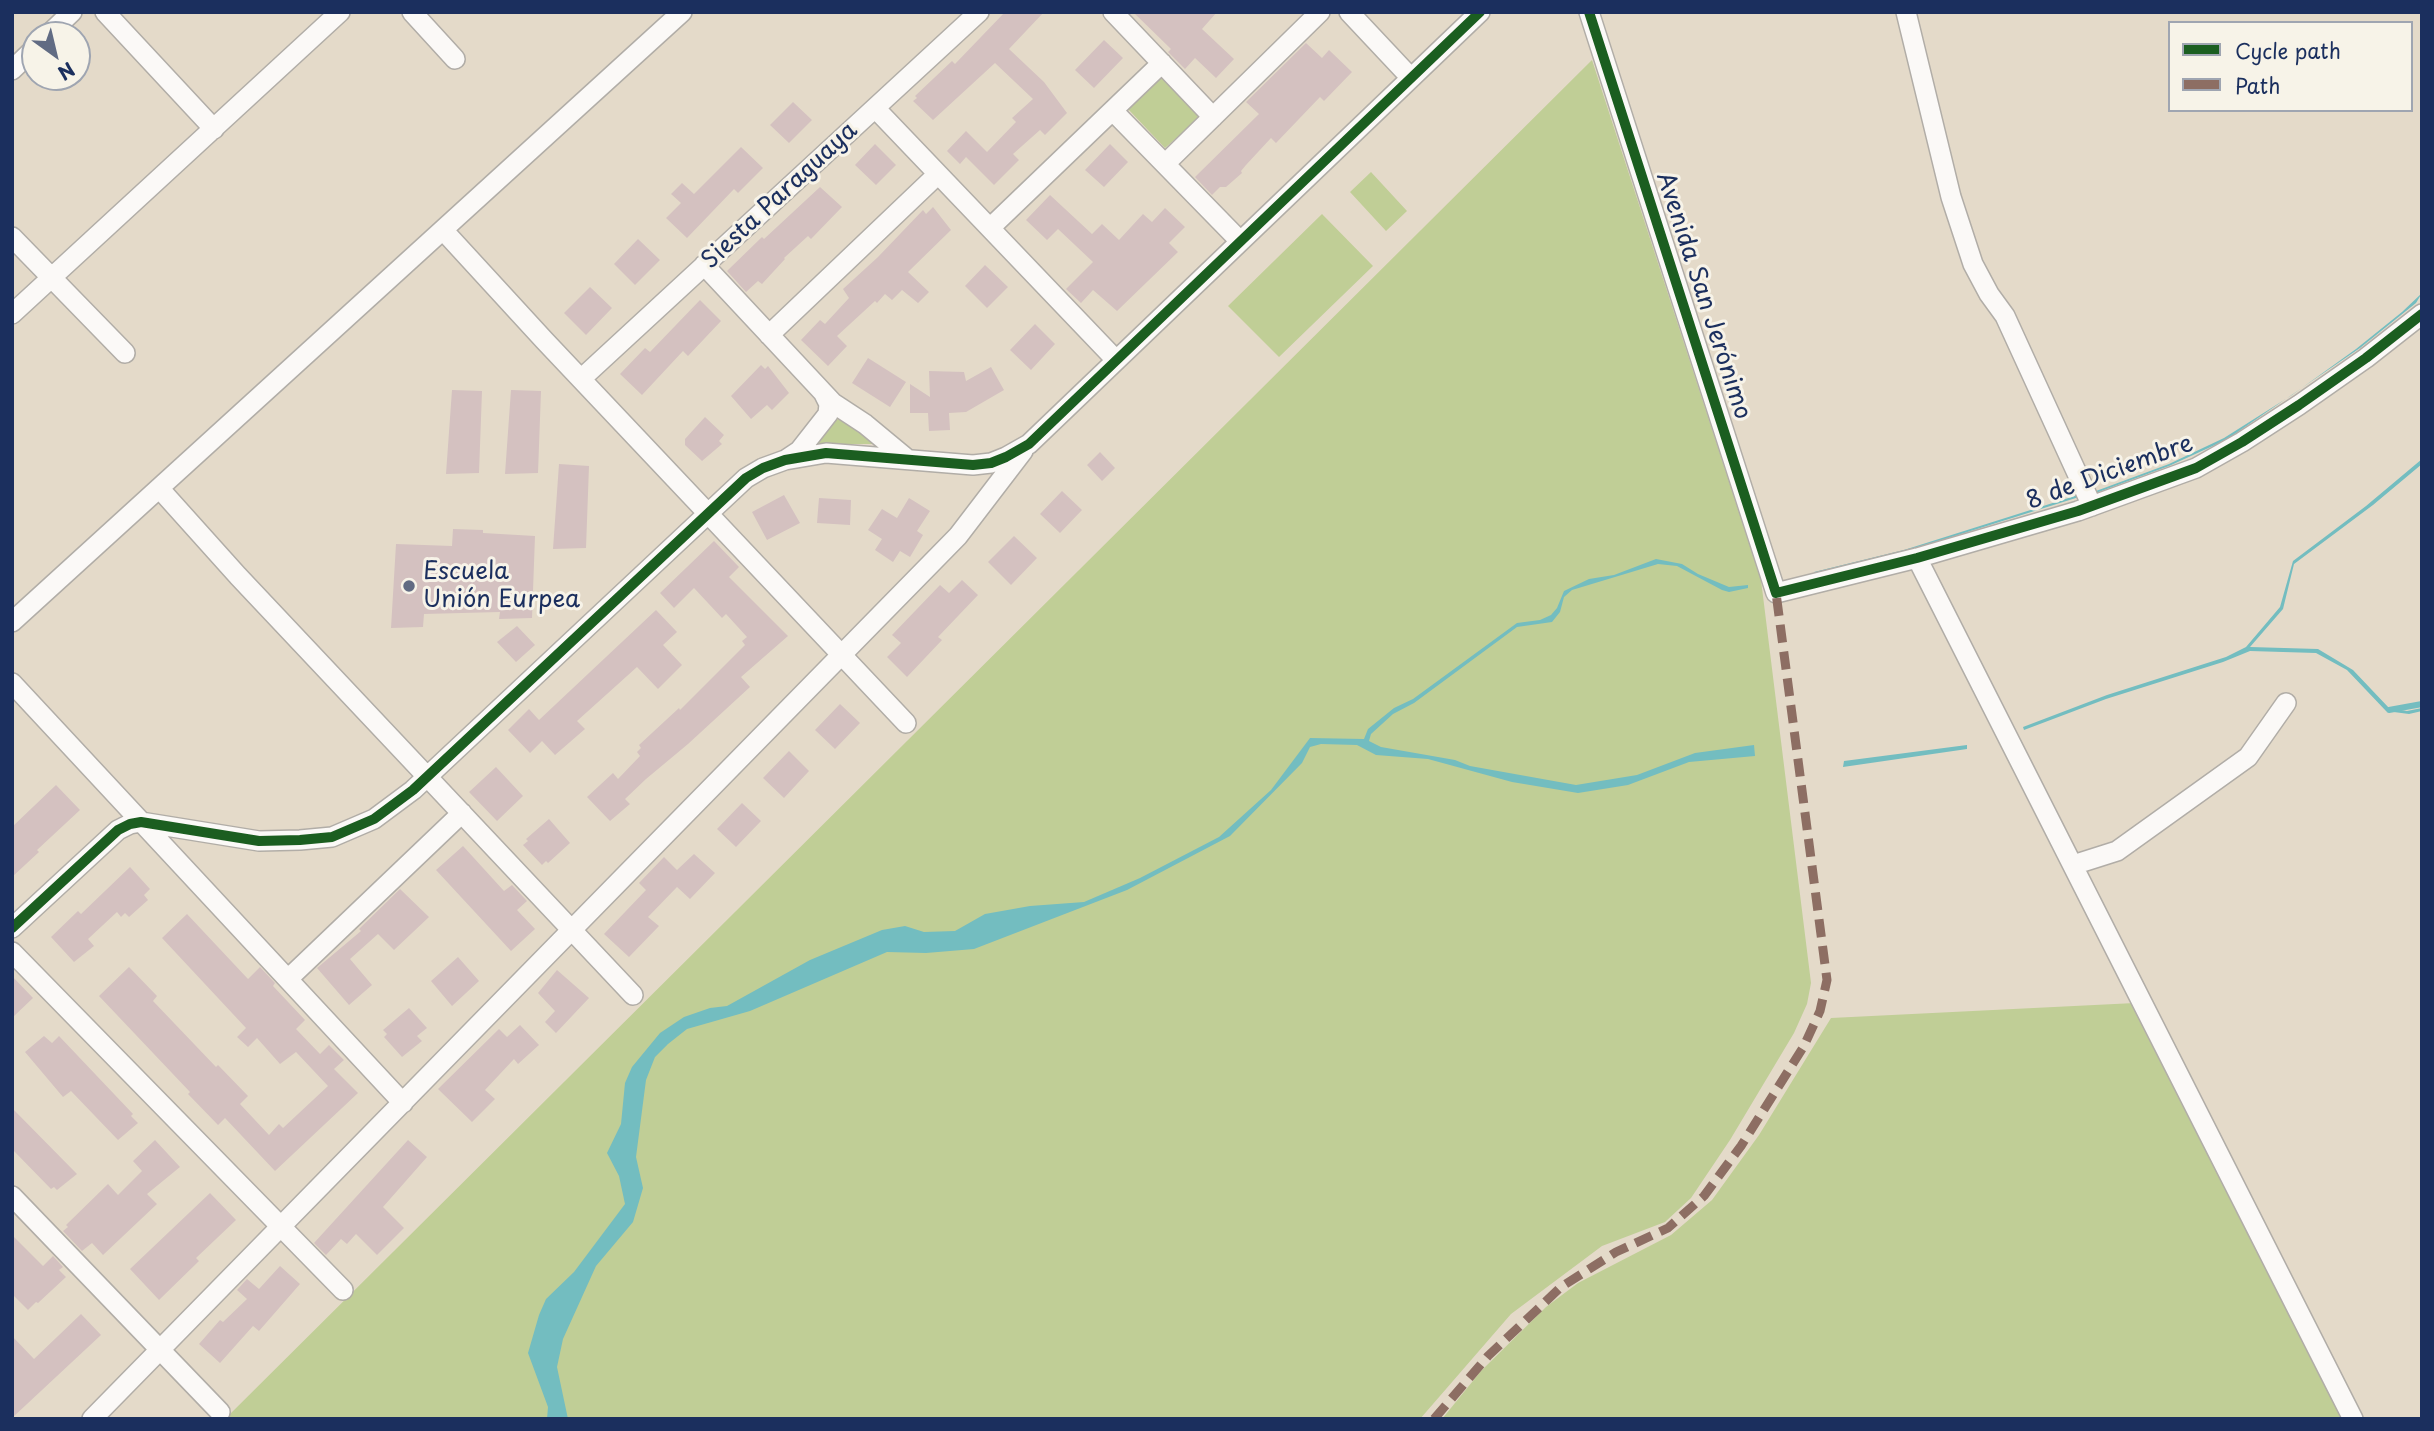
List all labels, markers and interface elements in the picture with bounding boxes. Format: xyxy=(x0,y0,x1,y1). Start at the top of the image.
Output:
north arrow xyxy=(21,21,91,91)
legend xyxy=(2168,21,2413,112)
text: Cycle path xyxy=(2235,34,2341,66)
text: N xyxy=(53,56,81,88)
text: Path xyxy=(2235,69,2280,101)
street label: Siesta Paraguaya xyxy=(696,117,864,275)
street label: Avenida San Jerónimo xyxy=(1649,169,1757,423)
street label: 8 de Diciembre xyxy=(2023,430,2197,516)
place label: Escuela Unión Eurpea xyxy=(423,558,580,614)
marker: Escuela Unión Eurpea xyxy=(401,578,417,594)

